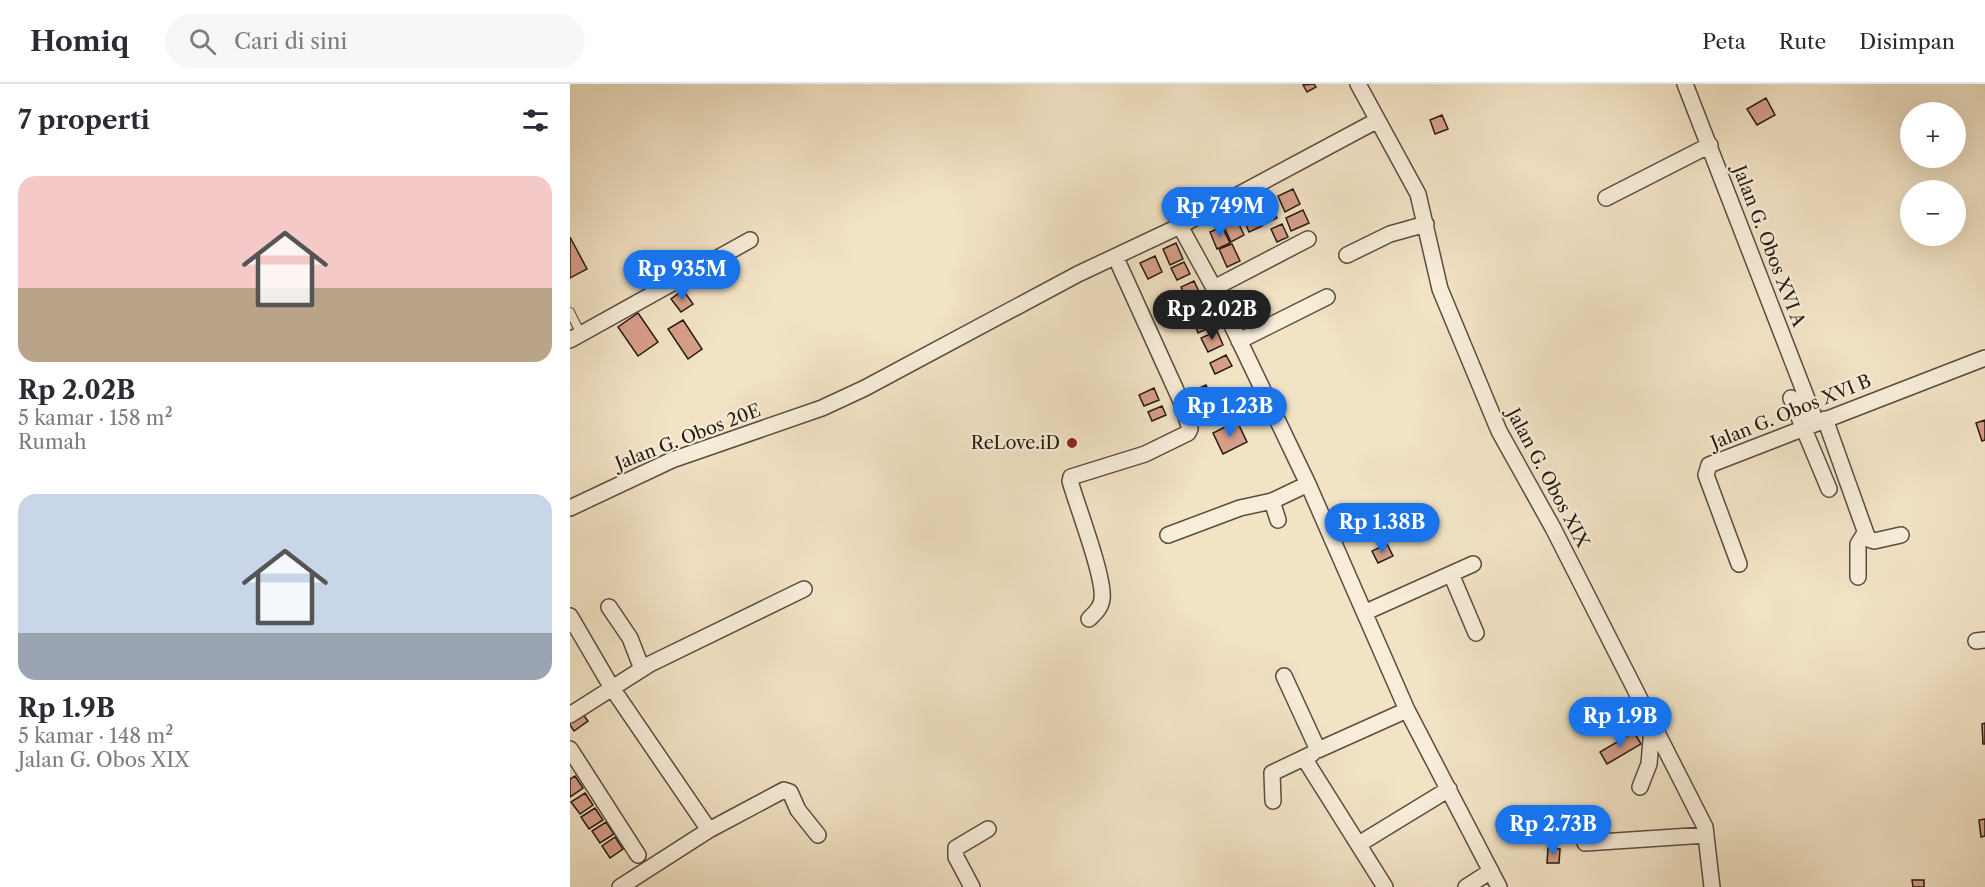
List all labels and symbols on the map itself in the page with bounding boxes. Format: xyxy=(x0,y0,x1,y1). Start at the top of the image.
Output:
street label: Jalan G. Obos XVI A xyxy=(1727,160,1810,330)
pin: Rp 749M xyxy=(1165,187,1275,238)
pin: Rp 935M xyxy=(627,250,737,301)
pin: Rp 2.02B xyxy=(1150,290,1274,341)
street label: Jalan G. Obos XVI B xyxy=(1705,370,1874,455)
pin: Rp 1.23B xyxy=(1168,387,1292,438)
street label: Jalan G. Obos 20E xyxy=(609,399,764,476)
street label: Jalan G. Obos XIX xyxy=(1501,402,1594,552)
place label: ReLove.iD xyxy=(971,432,1060,454)
marker: ReLove.iD xyxy=(1065,436,1079,450)
pin: Rp 1.38B xyxy=(1320,503,1444,554)
pin: Rp 1.9B xyxy=(1565,697,1675,748)
pin: Rp 2.73B xyxy=(1491,805,1615,856)

